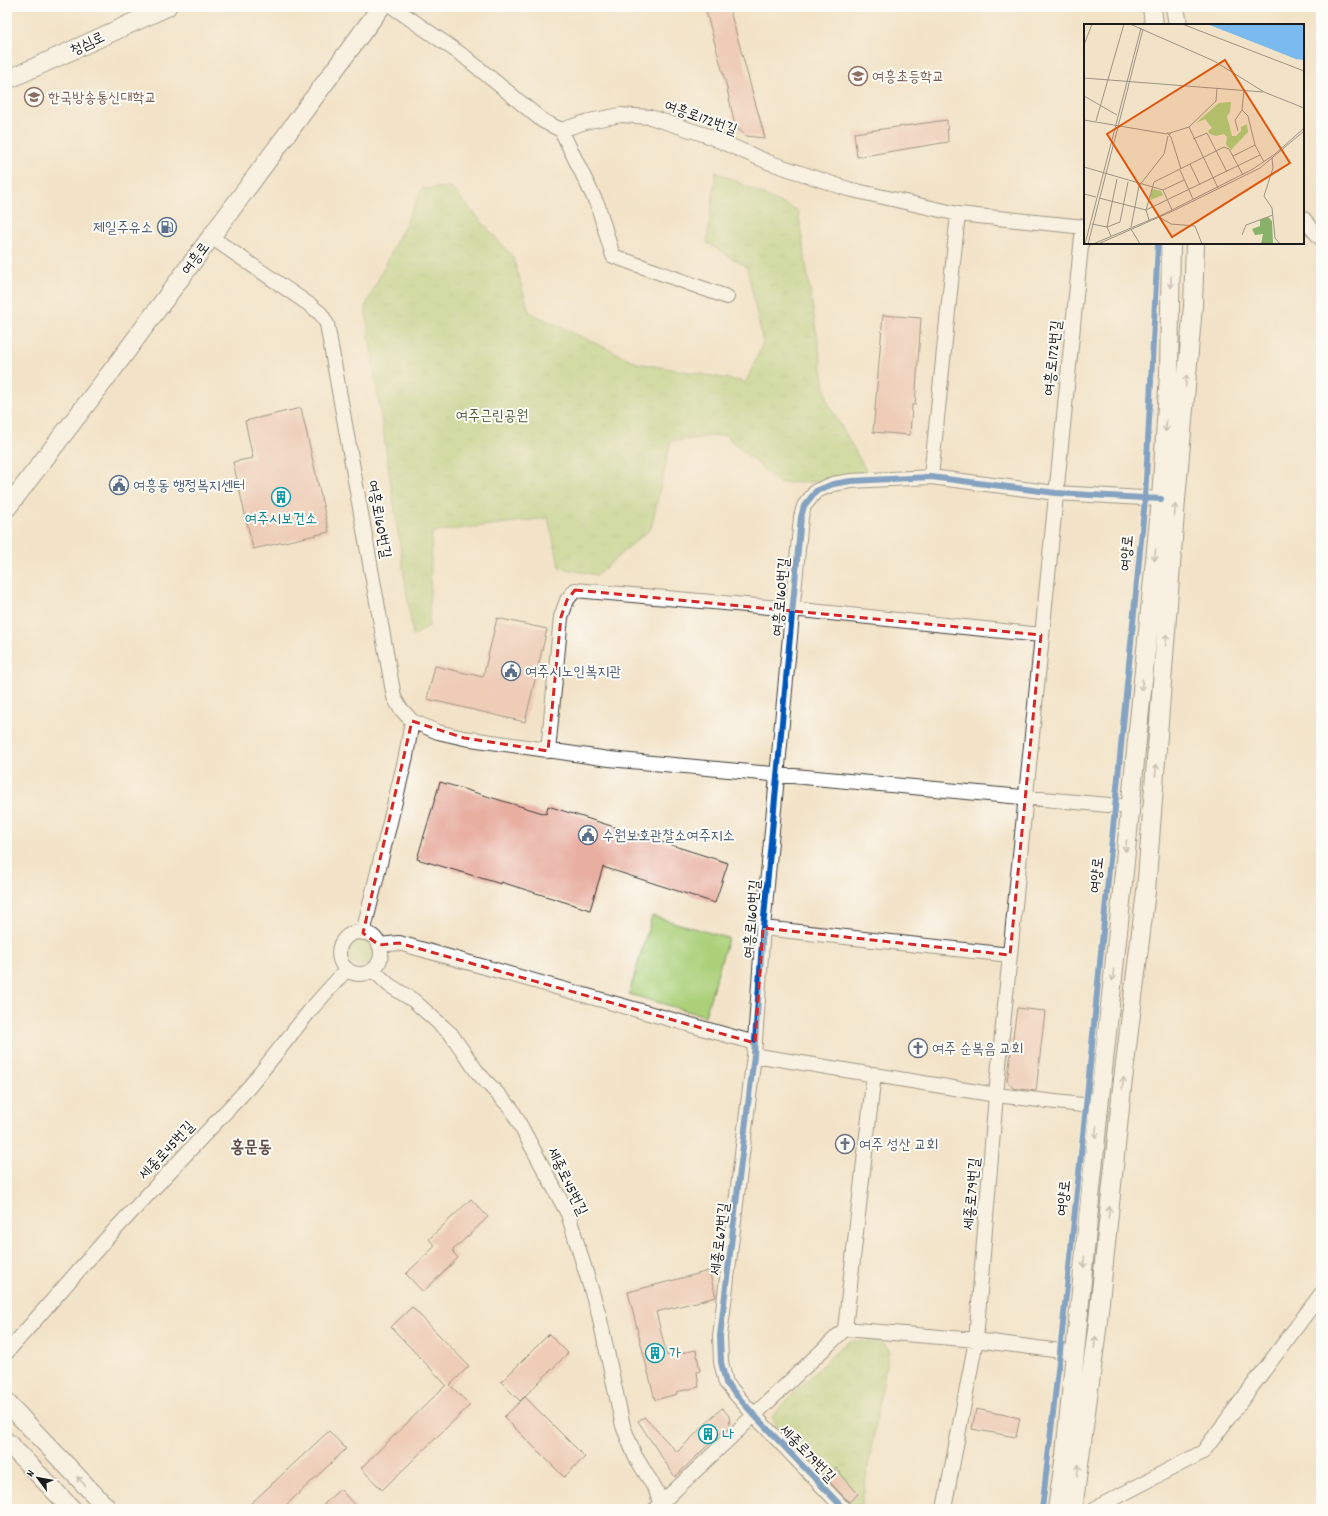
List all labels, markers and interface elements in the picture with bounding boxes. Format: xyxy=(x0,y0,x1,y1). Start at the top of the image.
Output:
inset map xyxy=(1084,24,1304,244)
street label: 청심로 xyxy=(67,27,109,62)
school or university icon: 여흥초등학교 xyxy=(847,65,869,87)
place label: 여흥초등학교 xyxy=(872,67,944,89)
school or university icon: 한국방송통신대학교 xyxy=(23,86,45,108)
place label: 한국방송통신대학교 xyxy=(48,88,157,110)
street label: 여흥로172번길 xyxy=(661,96,740,142)
fuel station icon: 제일주유소 xyxy=(156,216,178,238)
place label: 제일주유소 xyxy=(93,218,153,240)
street label: 여흥로 xyxy=(177,238,216,280)
one-way arrow xyxy=(1167,275,1175,288)
street label: 여흥로172번길 xyxy=(1039,319,1069,397)
one-way arrow xyxy=(1182,375,1190,388)
park label: 여주근린공원 xyxy=(456,406,528,428)
one-way arrow xyxy=(1162,419,1169,432)
public building icon: 여흥동 행정복지센터 xyxy=(108,474,130,496)
place label: 여흥동 행정복지센터 xyxy=(133,476,245,498)
street label: 여흥로160번길 xyxy=(360,478,396,560)
building icon: 여주시보건소 xyxy=(270,486,292,508)
one-way arrow xyxy=(1171,504,1178,517)
place label: 여주시보건소 xyxy=(245,509,317,531)
street label: 여양로 xyxy=(1115,534,1141,572)
one-way arrow xyxy=(1151,548,1159,561)
street label: 여흥로160번길 xyxy=(768,557,796,638)
one-way arrow xyxy=(1162,634,1169,647)
public building icon: 여주시노인복지관 xyxy=(500,660,522,682)
place label: 여주시노인복지관 xyxy=(525,662,622,684)
one-way arrow xyxy=(1138,678,1145,691)
one-way arrow xyxy=(1152,764,1159,777)
public building icon: 수원보호관찰소여주지소 xyxy=(577,824,599,846)
place label: 수원보호관찰소여주지소 xyxy=(602,826,735,848)
one-way arrow xyxy=(1123,839,1130,852)
street label: 여양로 xyxy=(1085,856,1111,894)
street label: 여흥로160번길 xyxy=(739,879,767,960)
one-way arrow xyxy=(1109,968,1117,981)
church icon: 여주 순복음 교회 xyxy=(907,1037,929,1059)
place label: 여주 순복음 교회 xyxy=(932,1039,1023,1061)
one-way arrow xyxy=(1119,1077,1126,1090)
street label: 세종로45번길 xyxy=(134,1117,201,1186)
one-way arrow xyxy=(1093,1125,1100,1138)
church icon: 여주 성산 교회 xyxy=(834,1133,856,1155)
place label: 여주 성산 교회 xyxy=(859,1135,938,1157)
district label: 홍문동 xyxy=(230,1137,272,1161)
street label: 세종로45번길 xyxy=(540,1144,592,1220)
street label: 세종로79번길 xyxy=(959,1157,987,1231)
street label: 여양로 xyxy=(1052,1179,1078,1217)
street label: 세종로67번길 xyxy=(706,1201,736,1277)
one-way arrow xyxy=(1105,1206,1113,1219)
one-way arrow xyxy=(1081,1255,1088,1268)
one-way arrow xyxy=(1092,1335,1099,1348)
building icon: 가 xyxy=(644,1342,666,1364)
place label: 가 xyxy=(669,1344,681,1366)
street label: 세종로79번길 xyxy=(773,1421,840,1488)
building icon: 나 xyxy=(697,1423,719,1445)
place label: 나 xyxy=(722,1425,734,1447)
north arrow xyxy=(18,1458,58,1498)
one-way arrow xyxy=(1074,1464,1082,1477)
text: N xyxy=(23,1467,40,1480)
one-way arrow xyxy=(77,1476,86,1486)

